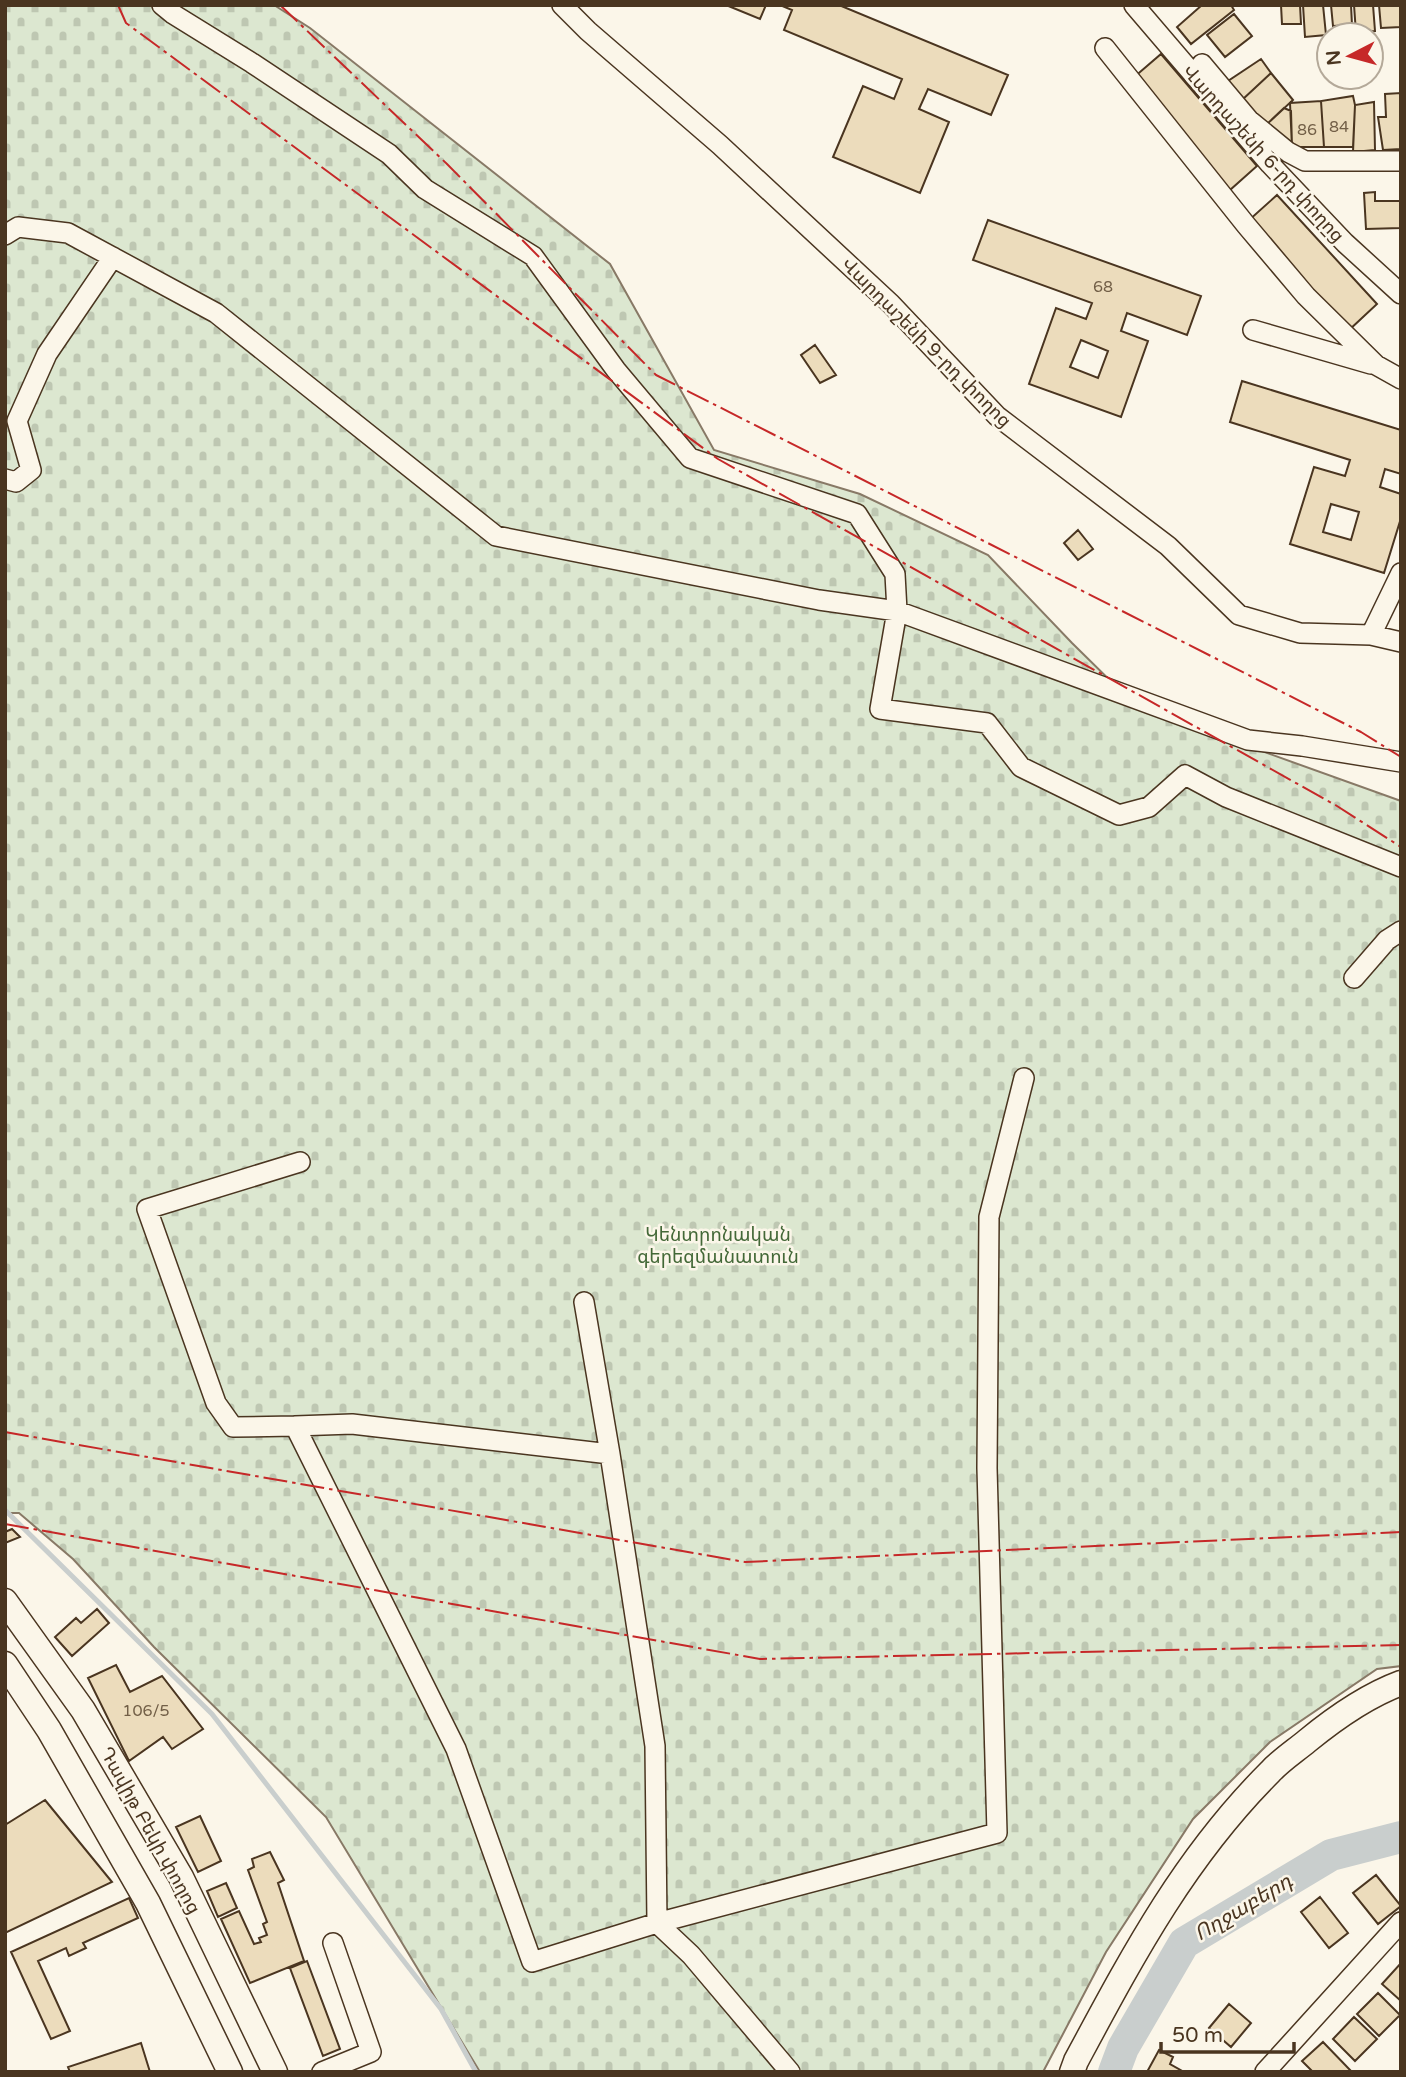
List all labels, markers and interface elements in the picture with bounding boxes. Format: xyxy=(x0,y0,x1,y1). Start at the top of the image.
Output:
north arrow xyxy=(1315,21,1385,91)
text: N xyxy=(1322,49,1346,66)
street label: Վարդաշենի 6-րդ փողոց xyxy=(1178,60,1349,247)
house number: 84 xyxy=(1329,117,1349,137)
house number: 86 xyxy=(1297,120,1317,140)
street label: Վարդաշենի 9-րդ փողոց xyxy=(837,253,1016,432)
house number: 68 xyxy=(1093,277,1113,297)
park label: Կենտրոնական գերեզմանատուն xyxy=(637,1224,799,1268)
house number: 106/5 xyxy=(122,1701,170,1721)
street label: Դավիթ Բեկի փողոց xyxy=(95,1743,205,1918)
water label: Ողջաբերդ xyxy=(1190,1868,1297,1946)
scale bar xyxy=(1161,2010,1294,2054)
text: 50 m xyxy=(1172,2023,1223,2048)

